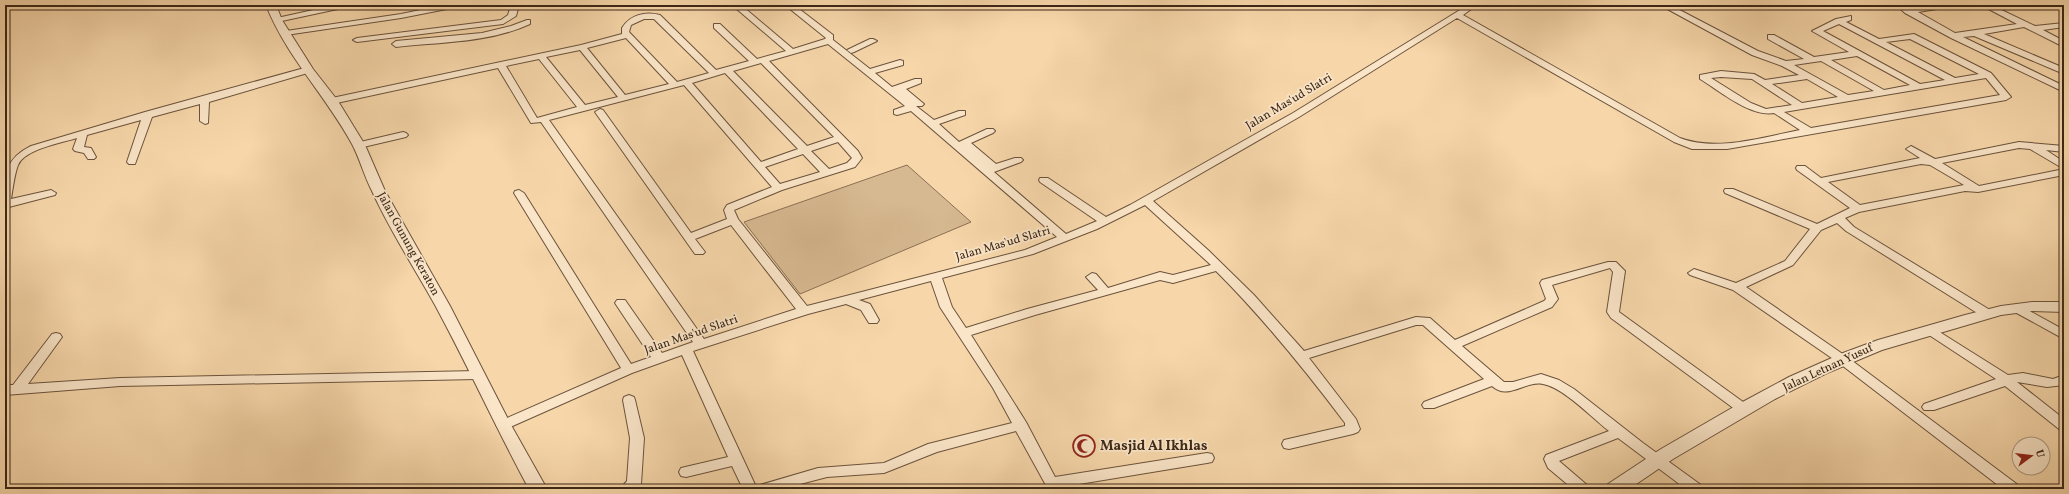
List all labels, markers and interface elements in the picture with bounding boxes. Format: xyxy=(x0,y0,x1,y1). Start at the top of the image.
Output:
street label: Jalan Mas'ud Slatri xyxy=(1243,70,1335,134)
street label: Jalan Gunung Keraton xyxy=(373,189,443,299)
street label: Jalan Mas'ud Slatri xyxy=(954,223,1053,265)
street label: Jalan Mas'ud Slatri xyxy=(642,311,740,359)
street label: Jalan Letnan Yusuf xyxy=(1780,339,1877,396)
mosque icon: Masjid Al Ikhlas xyxy=(1071,433,1097,459)
north arrow xyxy=(2011,436,2051,476)
place label: Masjid Al Ikhlas xyxy=(1100,437,1207,456)
text: U xyxy=(2031,448,2048,460)

